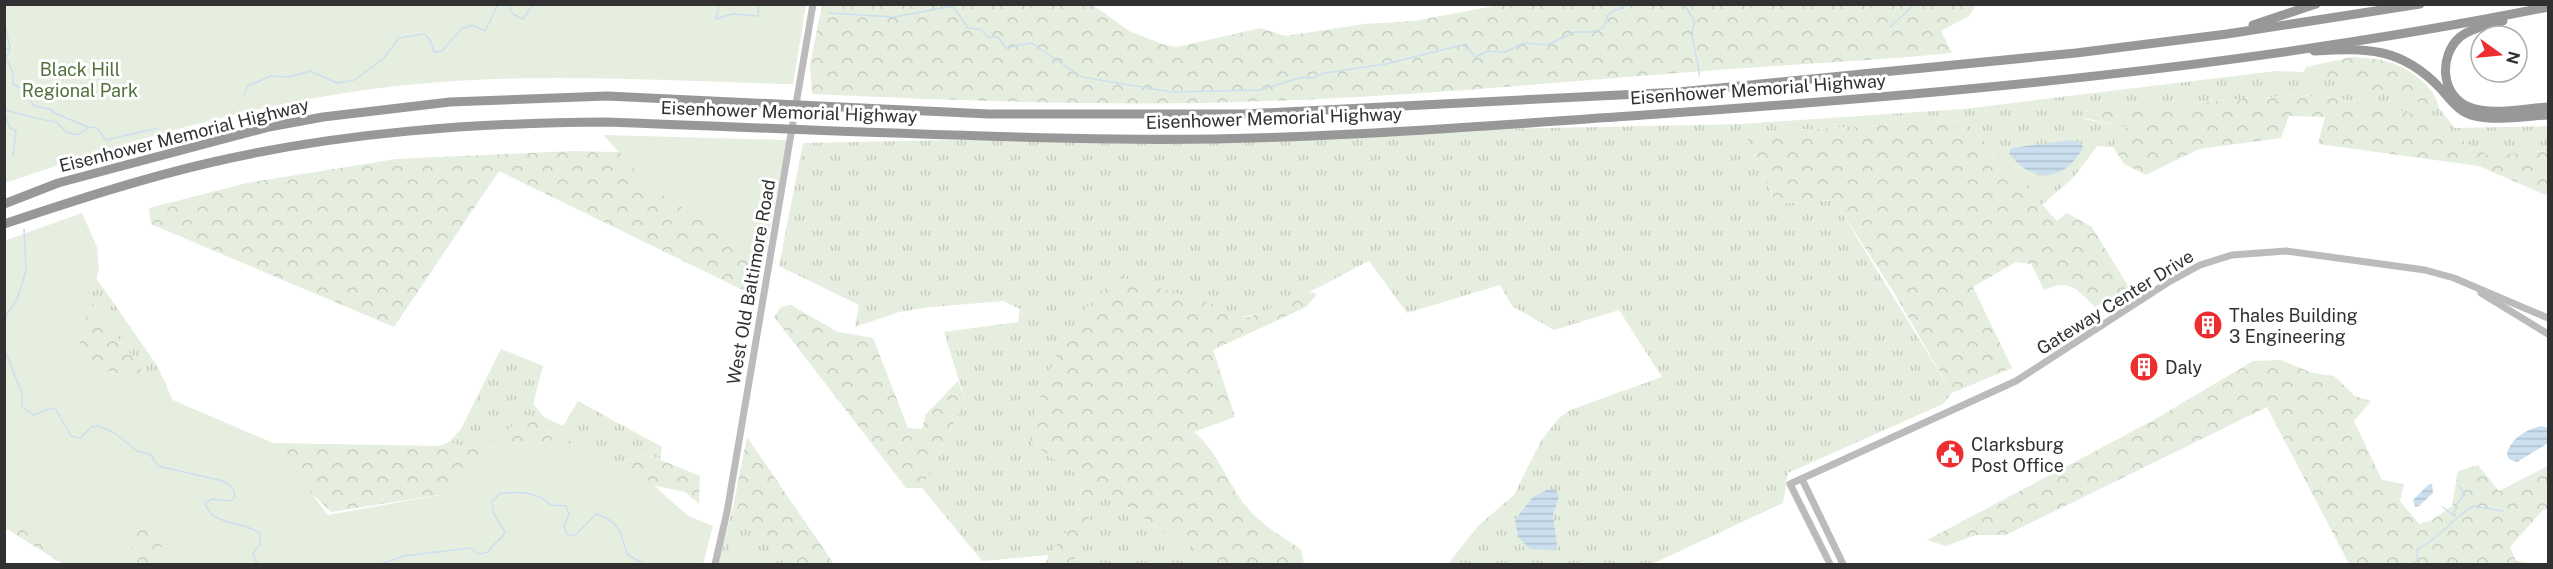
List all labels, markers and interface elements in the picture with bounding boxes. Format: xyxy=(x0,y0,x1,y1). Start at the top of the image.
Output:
north arrow xyxy=(2469,24,2529,84)
text: N xyxy=(2502,49,2524,66)
park label: Black Hill Regional Park xyxy=(22,59,138,101)
street label: Eisenhower Memorial Highway xyxy=(1629,70,1887,108)
street label: Eisenhower Memorial Highway xyxy=(57,94,311,176)
street label: Eisenhower Memorial Highway xyxy=(660,97,918,127)
street label: Eisenhower Memorial Highway xyxy=(1145,103,1403,133)
street label: West Old Baltimore Road xyxy=(723,178,779,386)
street label: Gateway Center Drive xyxy=(2033,245,2197,359)
place label: Thales Building 3 Engineering xyxy=(2229,305,2358,347)
building icon: Thales Building 3 Engineering xyxy=(2192,309,2224,341)
building icon: Daly xyxy=(2128,351,2160,383)
place label: Daly xyxy=(2165,357,2203,378)
place label: Clarksburg Post Office xyxy=(1971,434,2064,476)
public building icon: Clarksburg Post Office xyxy=(1934,438,1966,470)

